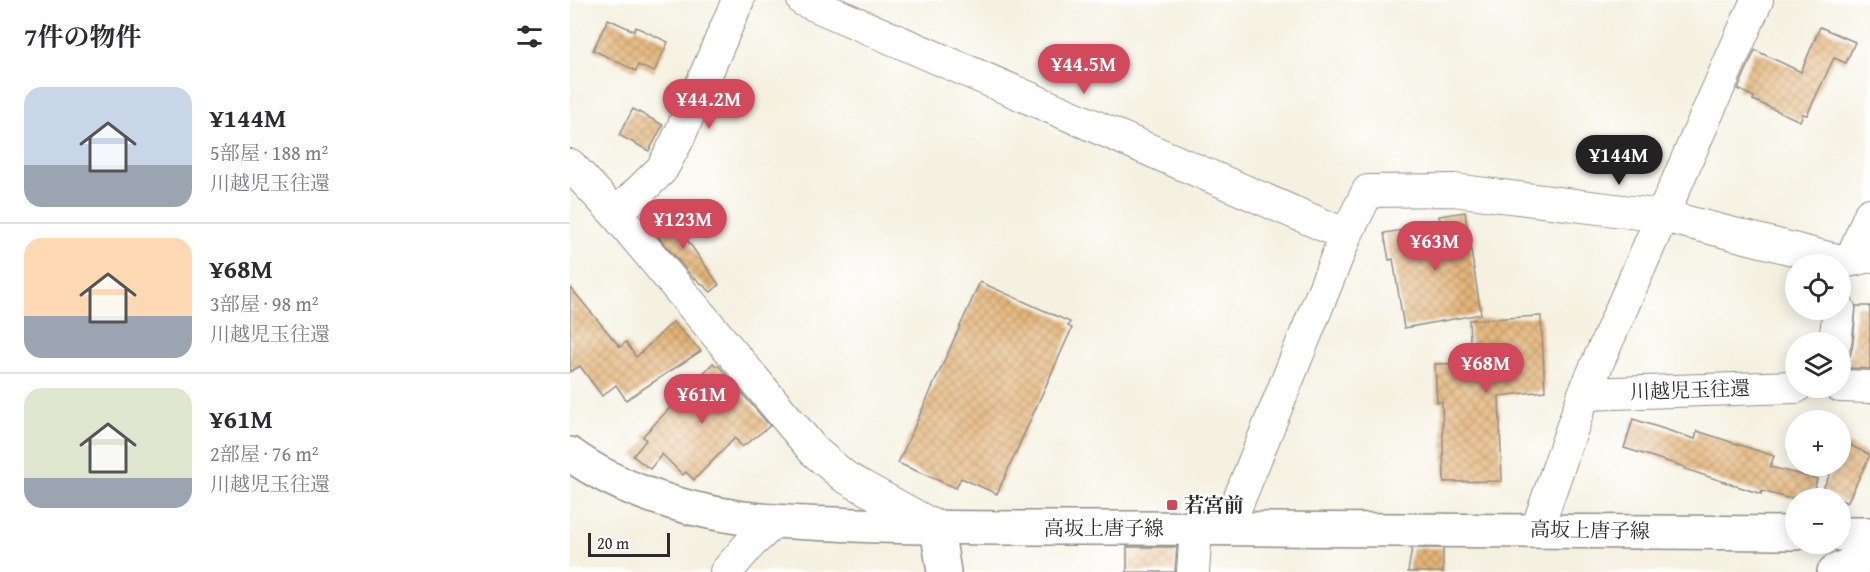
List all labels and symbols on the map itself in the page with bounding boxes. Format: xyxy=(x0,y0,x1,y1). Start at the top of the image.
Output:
pin: ¥44.5M xyxy=(1035,44,1133,95)
pin: ¥44.2M xyxy=(660,79,758,130)
pin: ¥144M xyxy=(1577,135,1661,186)
pin: ¥123M xyxy=(641,199,725,250)
pin: ¥63M xyxy=(1399,221,1471,272)
pin: ¥68M xyxy=(1450,343,1522,394)
street label: 川越児玉往還 xyxy=(1630,373,1750,406)
pin: ¥61M xyxy=(666,374,738,425)
place label: 若宮前 xyxy=(1184,490,1244,519)
marker: 若宮前 xyxy=(1165,498,1179,512)
street label: 高坂上唐子線 xyxy=(1044,513,1164,542)
street label: 高坂上唐子線 xyxy=(1530,514,1650,545)
scale bar xyxy=(588,530,670,558)

